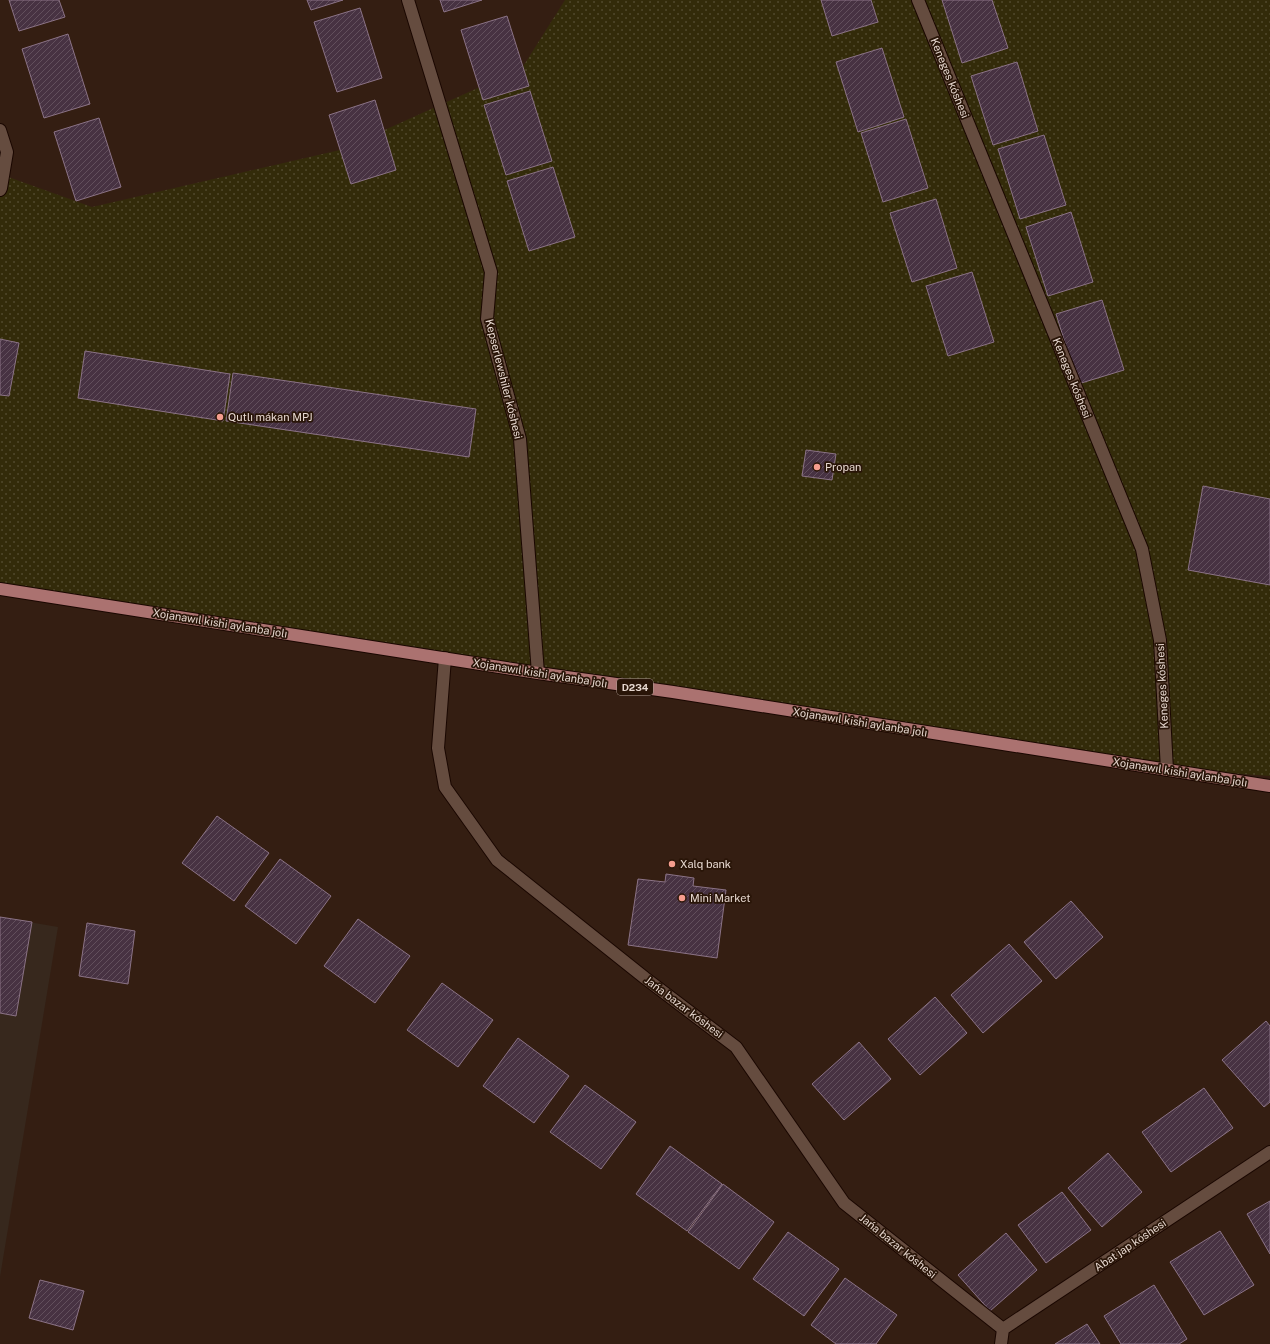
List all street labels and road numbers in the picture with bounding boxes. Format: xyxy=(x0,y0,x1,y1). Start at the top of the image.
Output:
street label: Keneges kóshesi xyxy=(928,36,972,120)
street label: Kepserlewshiler kóshesi xyxy=(483,318,525,440)
street label: Keneges kóshesi xyxy=(1050,336,1094,420)
street label: Xojanawıl kishi aylanba jolı xyxy=(152,606,288,640)
street label: Keneges kóshesi xyxy=(1154,643,1170,729)
street label: Xojanawıl kishi aylanba jolı xyxy=(472,656,608,690)
road number: D234 xyxy=(617,679,653,695)
street label: Xojanawıl kishi aylanba jolı xyxy=(792,705,928,739)
street label: Xojanawıl kishi aylanba jolı xyxy=(1112,755,1248,789)
street label: Jańa bazar kóshesi xyxy=(642,974,726,1040)
street label: Jańa bazar kóshesi xyxy=(857,1211,939,1281)
street label: Abat jap kóshesi xyxy=(1092,1217,1168,1273)

